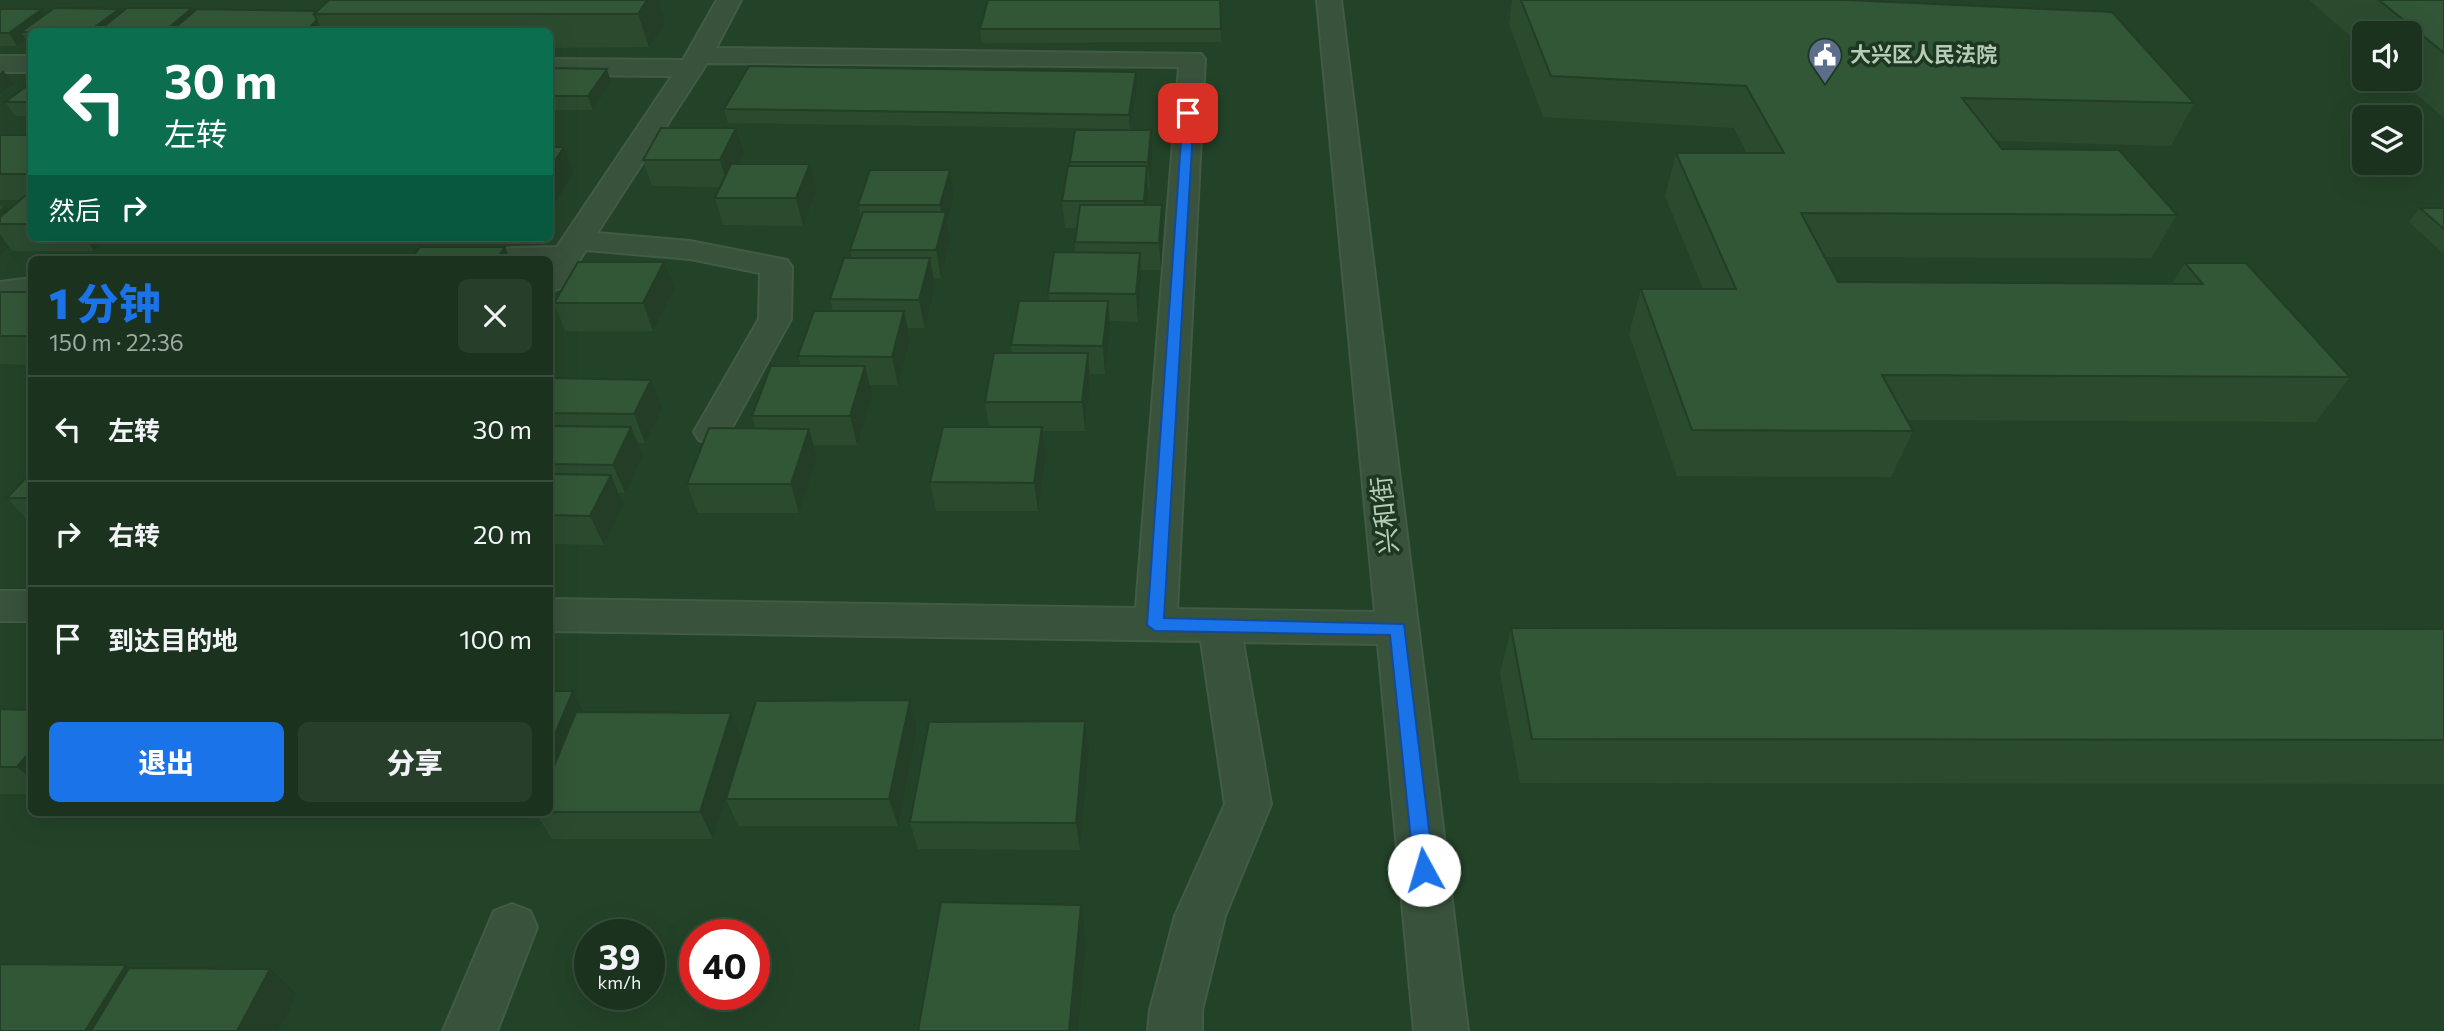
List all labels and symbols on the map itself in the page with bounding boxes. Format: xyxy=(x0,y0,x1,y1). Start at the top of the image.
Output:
public building icon: 大兴区人民法院 xyxy=(1806,36,1844,85)
place label: 大兴区人民法院 xyxy=(1850,41,1997,66)
pin xyxy=(1158,83,1218,143)
street label: 兴和街 xyxy=(1364,475,1403,556)
position arrow xyxy=(1387,833,1461,907)
speed limit sign: 40 xyxy=(679,919,770,1010)

